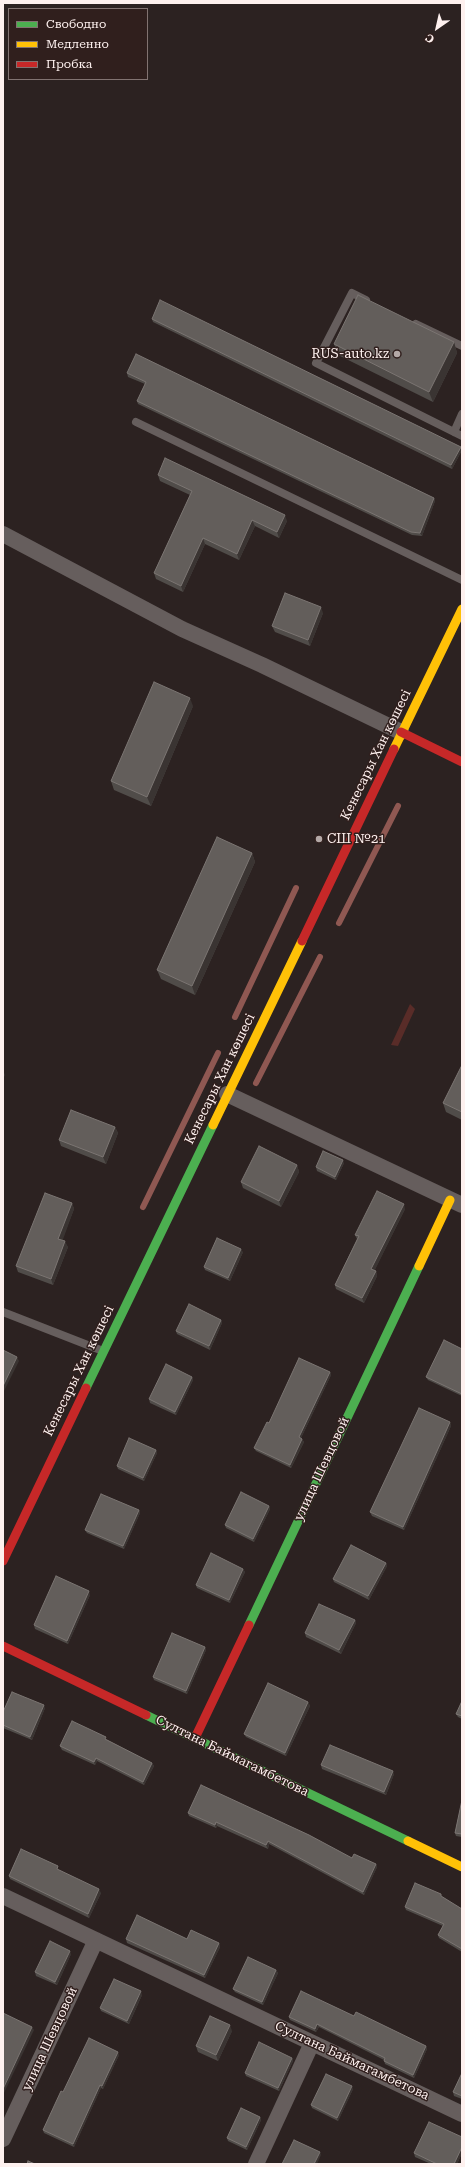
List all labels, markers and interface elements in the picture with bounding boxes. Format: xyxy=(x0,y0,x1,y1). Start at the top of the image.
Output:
legend xyxy=(8,8,148,80)
north arrow xyxy=(417,8,457,48)
text: Свободно xyxy=(46,17,106,31)
text: С xyxy=(423,31,437,46)
text: Медленно xyxy=(46,37,109,51)
text: Пробка xyxy=(46,57,92,71)
place label: RUS-auto.kz xyxy=(311,346,389,362)
marker: RUS-auto.kz xyxy=(392,349,402,359)
street label: Кенесары Хан көшесі xyxy=(338,687,414,823)
place label: СШ №21 xyxy=(327,831,385,847)
marker: СШ №21 xyxy=(314,834,324,844)
street label: Кенесары Хан көшесі xyxy=(182,1011,258,1147)
street label: Кенесары Хан көшесі xyxy=(41,1303,117,1439)
street label: улица Шевцовой xyxy=(291,1415,353,1523)
street label: Султана Баймагамбетова xyxy=(153,1712,311,1800)
street label: улица Шевцовой xyxy=(19,1985,81,2093)
street label: Султана Баймагамбетова xyxy=(272,2018,432,2104)

